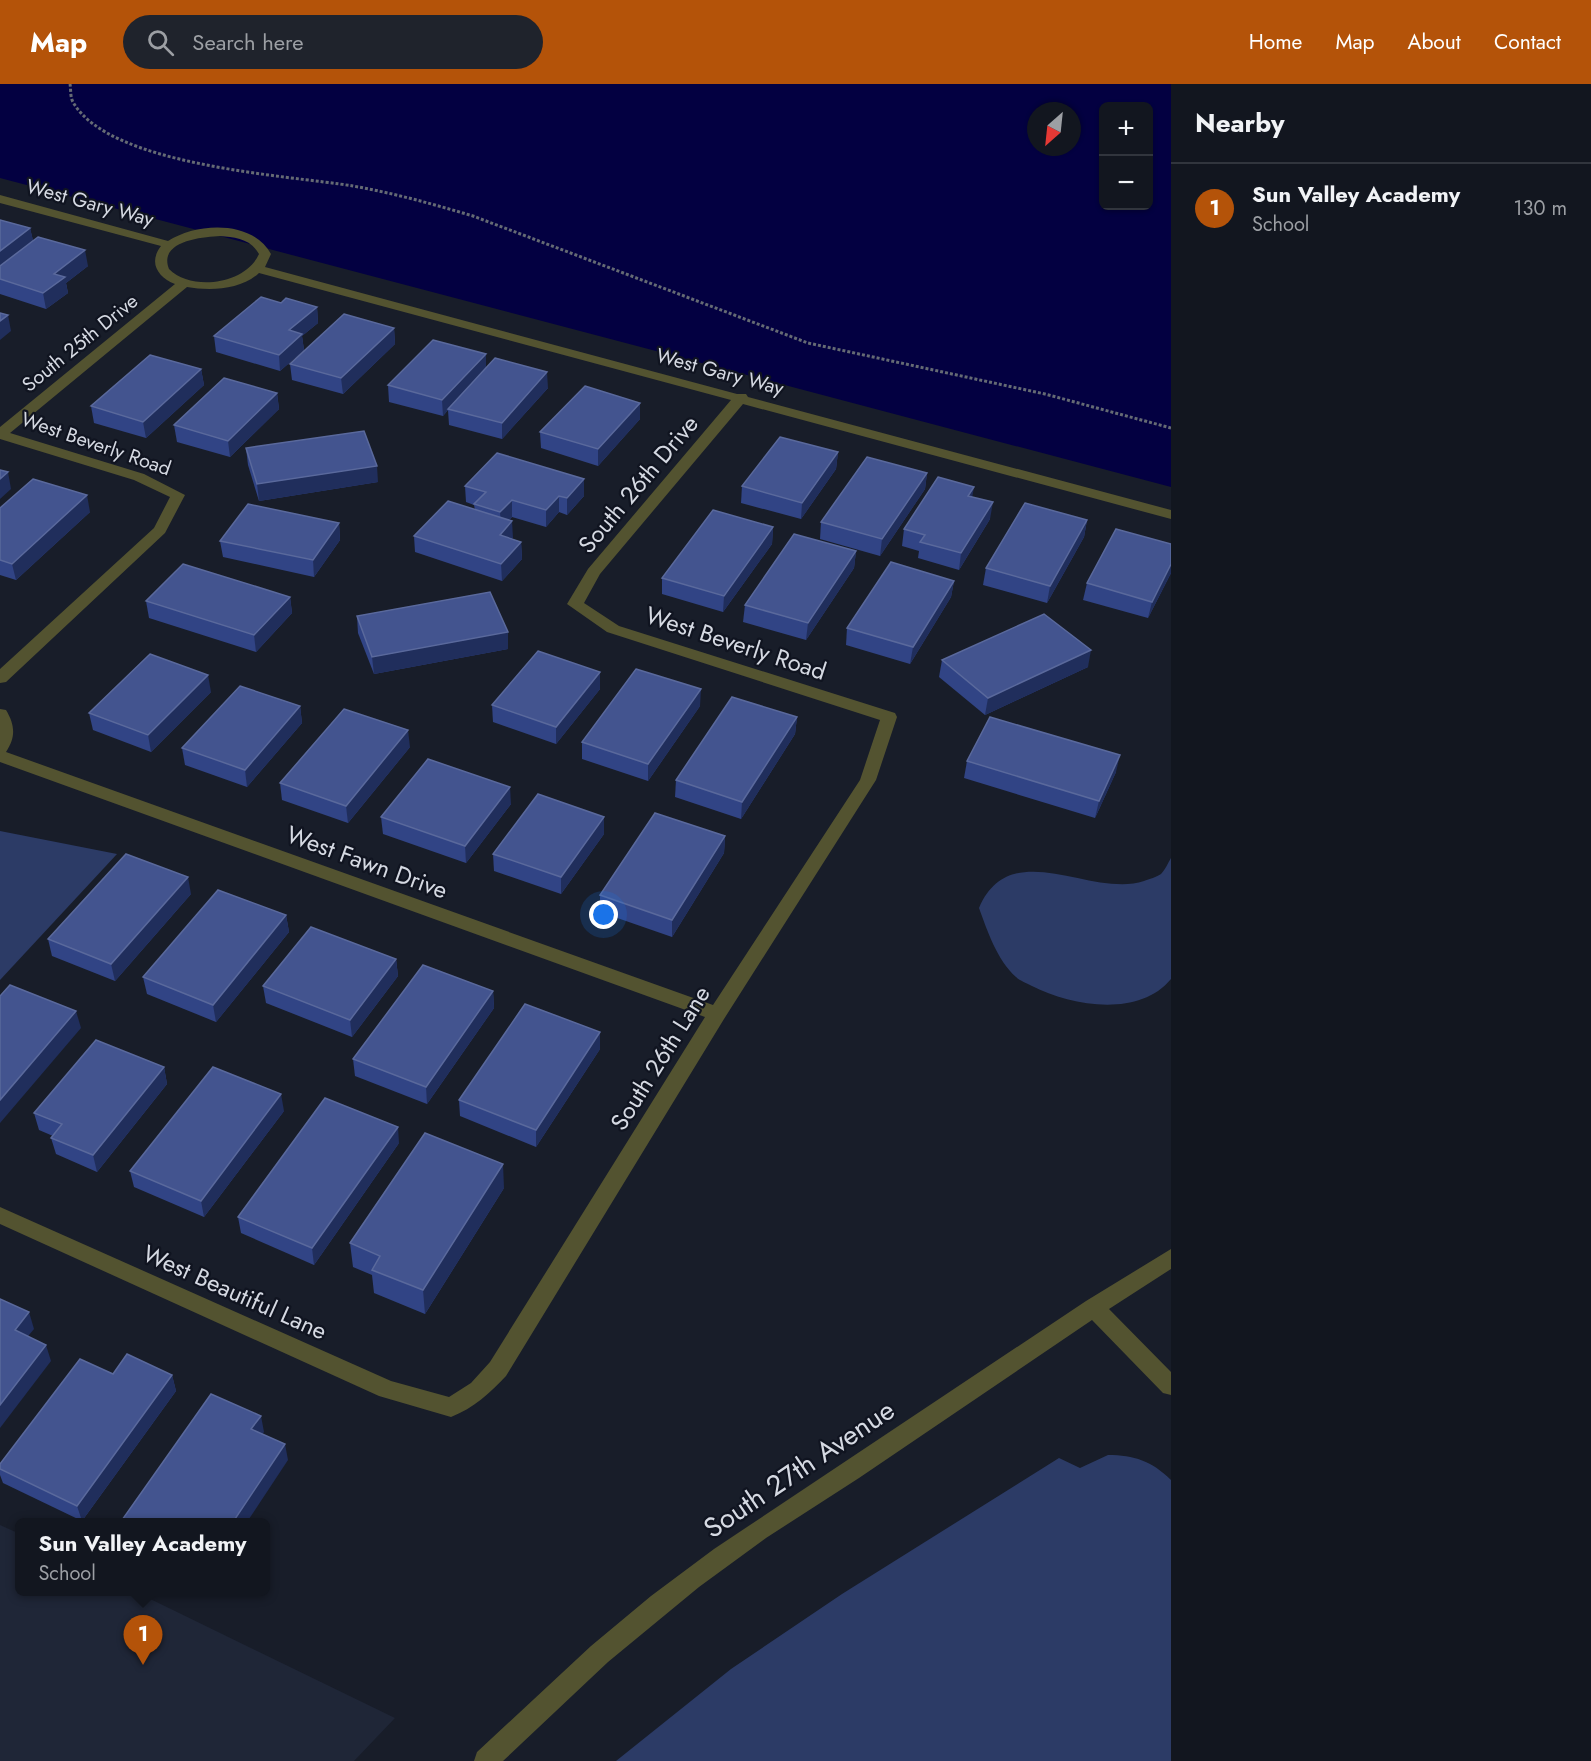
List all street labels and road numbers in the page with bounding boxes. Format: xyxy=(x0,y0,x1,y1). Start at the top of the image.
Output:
street label: West Gary Way xyxy=(23,172,157,234)
street label: South 25th Drive xyxy=(16,287,144,399)
street label: West Gary Way xyxy=(653,341,787,403)
street label: West Beverly Road xyxy=(17,405,175,483)
street label: South 26th Drive xyxy=(570,407,706,561)
street label: West Beverly Road xyxy=(641,597,831,689)
street label: West Fawn Drive xyxy=(282,817,452,907)
street label: South 26th Lane xyxy=(602,979,718,1137)
street label: West Beautiful Lane xyxy=(137,1236,333,1348)
street label: South 27th Avenue xyxy=(695,1390,903,1548)

